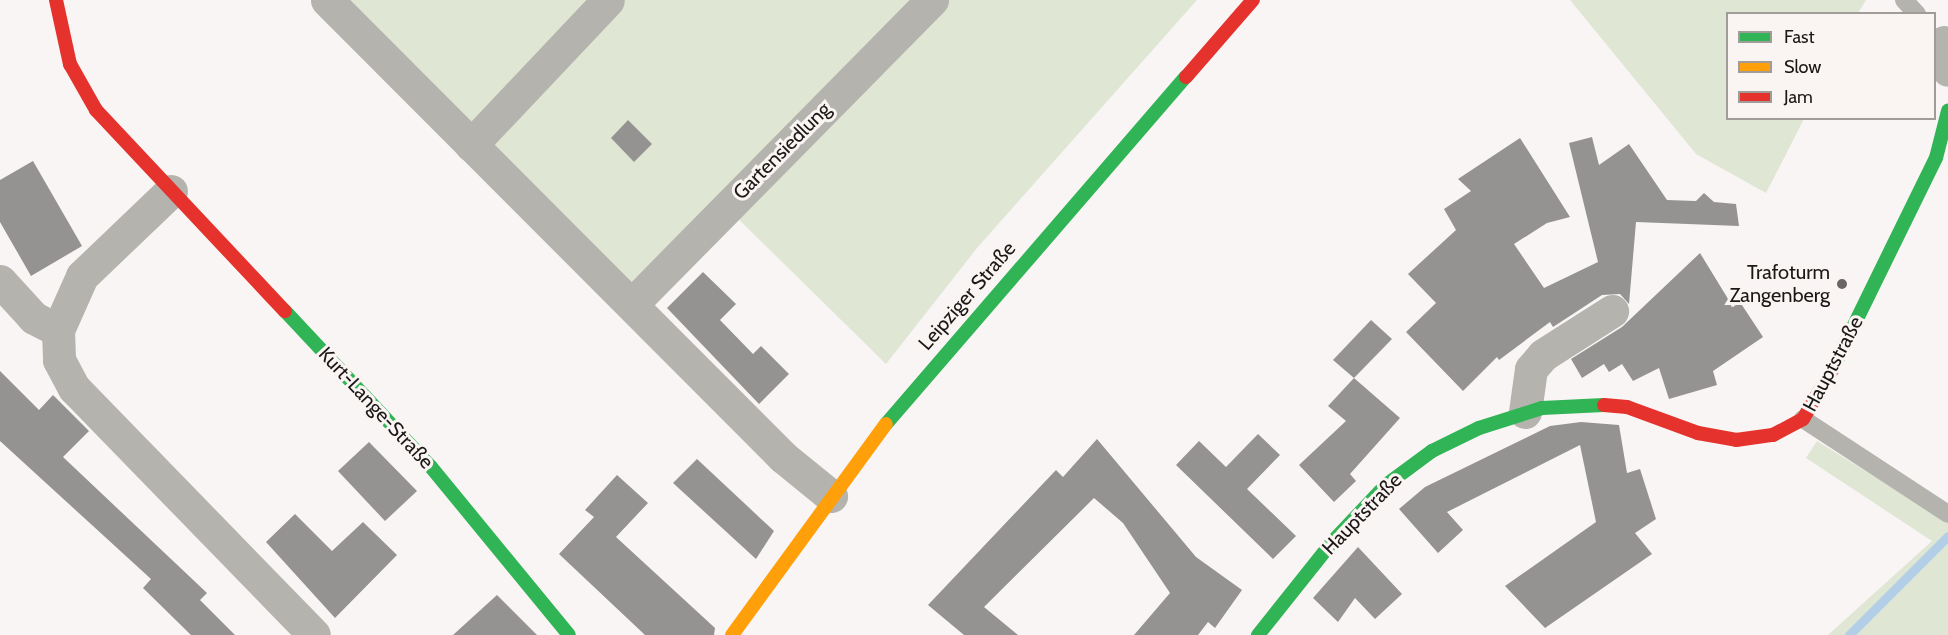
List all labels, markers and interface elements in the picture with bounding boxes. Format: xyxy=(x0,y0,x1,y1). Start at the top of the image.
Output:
legend xyxy=(1726,12,1936,120)
text: Fast xyxy=(1784,26,1815,48)
text: Slow xyxy=(1784,56,1821,78)
text: Jam xyxy=(1784,86,1813,108)
street label: Gartensiedlung xyxy=(728,97,836,205)
street label: Leipziger Straße xyxy=(913,237,1021,355)
place label: Trafoturm Zangenberg xyxy=(1730,260,1830,307)
marker: Trafoturm Zangenberg xyxy=(1835,277,1849,291)
street label: Hauptstraße xyxy=(1798,312,1868,416)
street label: Kurt-Lange-Straße xyxy=(313,342,439,474)
street label: Hauptstraße xyxy=(1317,468,1407,560)

